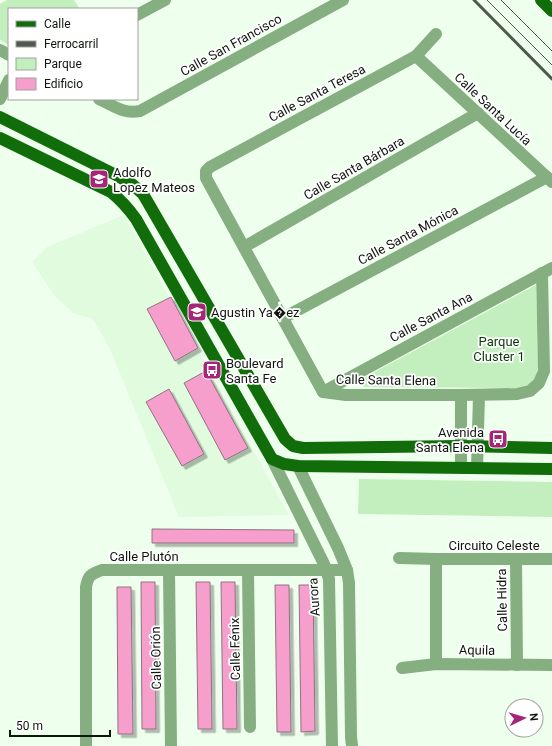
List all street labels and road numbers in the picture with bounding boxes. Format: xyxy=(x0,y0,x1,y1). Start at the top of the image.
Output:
street label: Calle San Francisco xyxy=(178,11,284,79)
street label: Calle Santa Teresa xyxy=(266,61,368,125)
street label: Calle Santa Lucía xyxy=(452,70,534,148)
street label: Calle Santa Bárbara xyxy=(301,133,407,203)
street label: Calle Santa Mónica xyxy=(355,202,461,268)
street label: Calle Santa Ana xyxy=(387,289,475,345)
street label: Calle Santa Elena xyxy=(336,372,436,388)
street label: Circuito Celeste xyxy=(448,538,540,553)
street label: Calle Plutón xyxy=(109,549,179,564)
street label: Calle Hidra xyxy=(494,568,510,632)
street label: Aurora xyxy=(305,577,323,617)
street label: Calle Fénix xyxy=(227,617,243,680)
street label: Calle Orión xyxy=(148,626,164,690)
street label: Aquila xyxy=(459,642,495,658)

